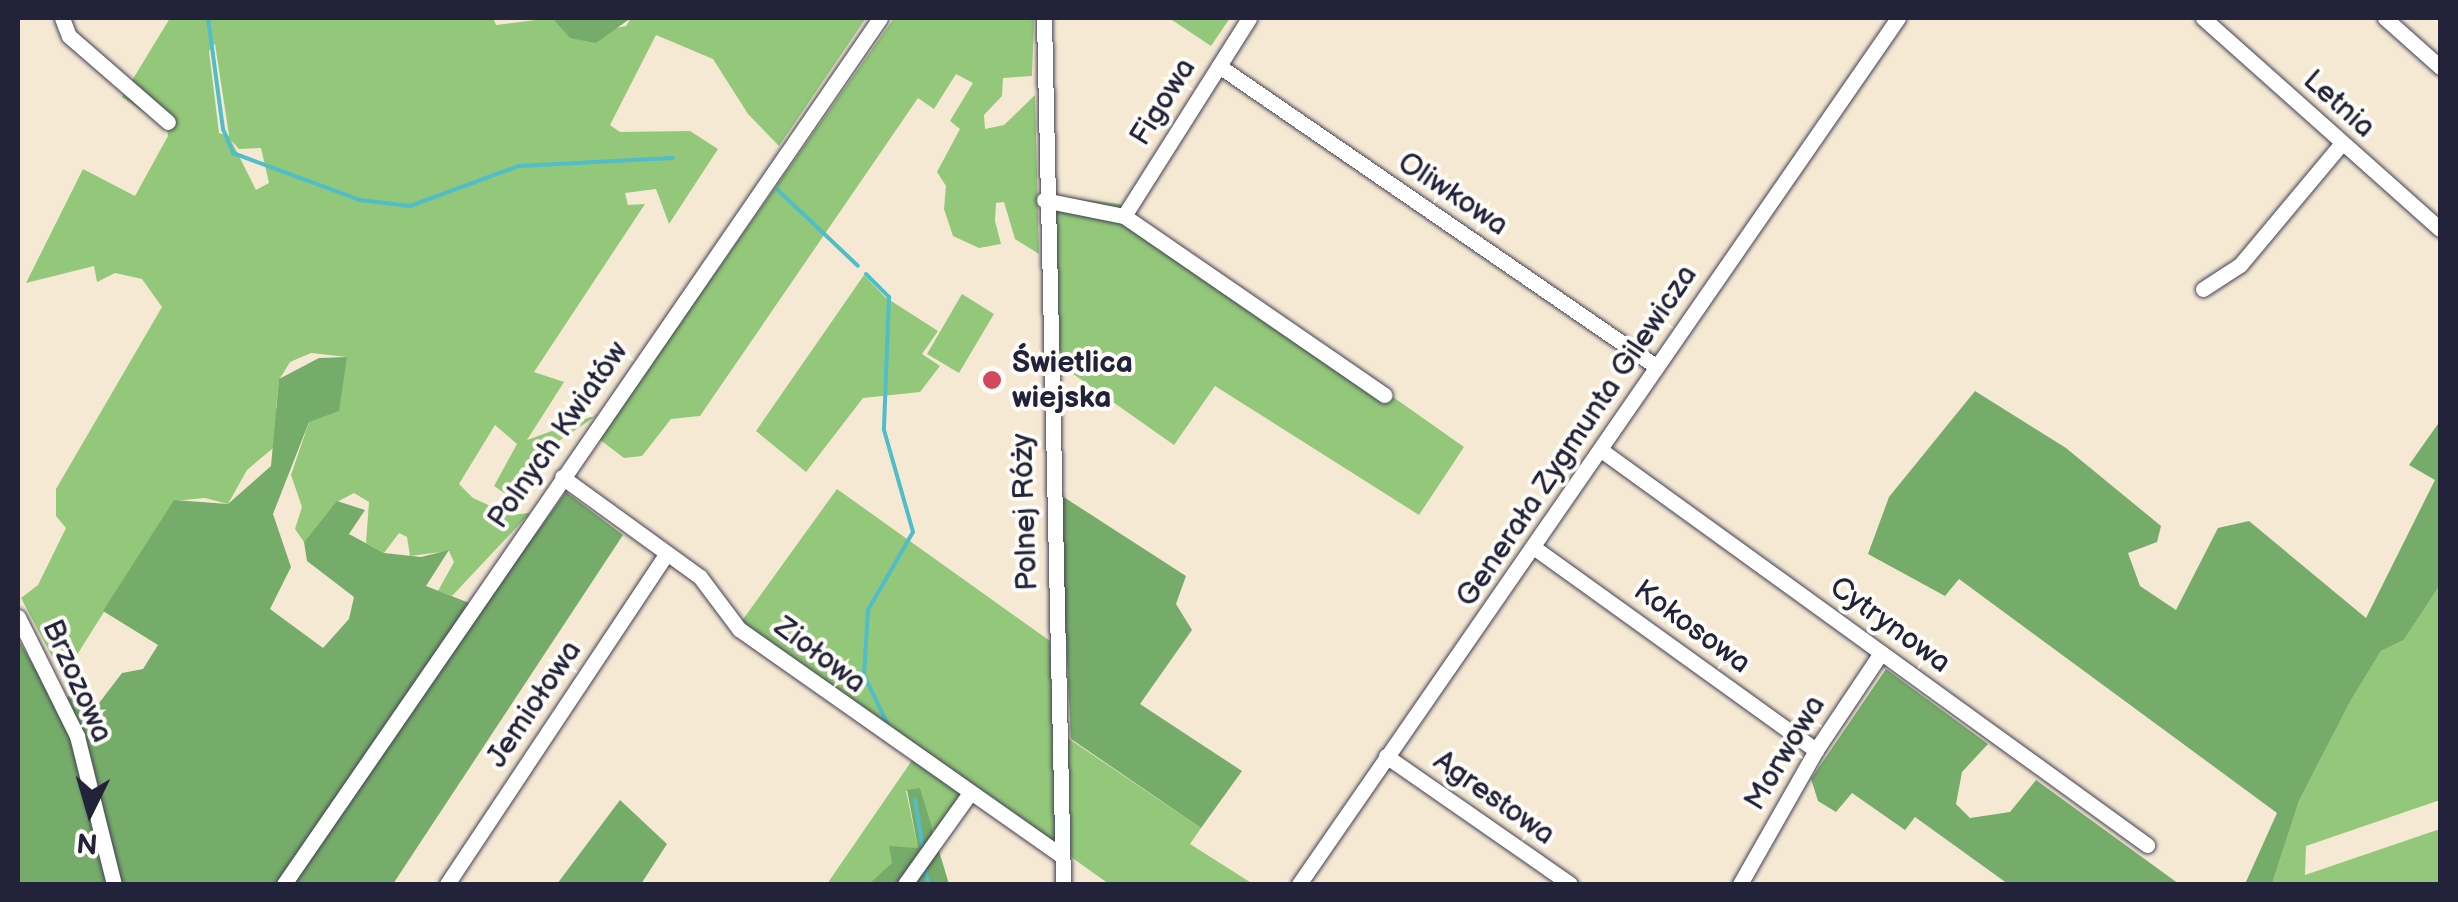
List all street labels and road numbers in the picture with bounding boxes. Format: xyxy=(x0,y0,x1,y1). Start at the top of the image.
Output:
street label: Figowa xyxy=(1122,52,1204,152)
street label: Letnia xyxy=(2296,62,2382,146)
street label: Oliwkowa xyxy=(1391,144,1515,244)
street label: Generała Zygmunta Gilewicza xyxy=(1449,258,1705,614)
street label: Polnych Kwiatów xyxy=(480,335,636,535)
street label: Polnej Róży xyxy=(1004,433,1046,591)
street label: Cytrynowa xyxy=(1823,569,1957,681)
street label: Kokosowa xyxy=(1626,572,1758,682)
street label: Ziołowa xyxy=(767,609,873,701)
street label: Brzozowa xyxy=(34,614,120,748)
street label: Jemiołowa xyxy=(479,634,589,774)
street label: Morwowa xyxy=(1737,689,1833,817)
street label: Agrestowa xyxy=(1426,743,1562,853)

